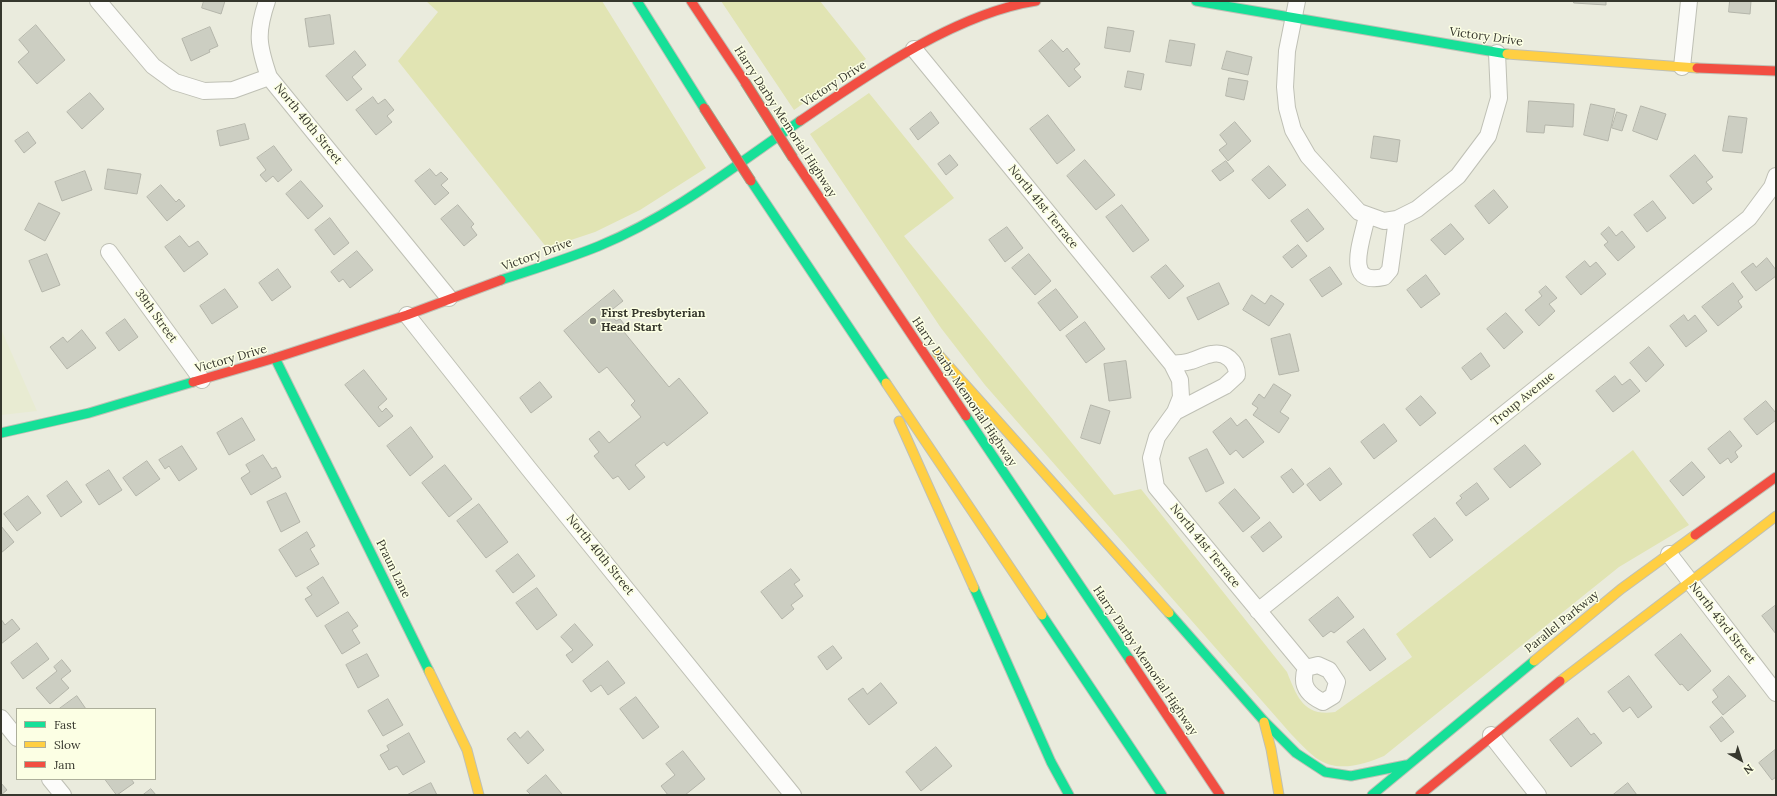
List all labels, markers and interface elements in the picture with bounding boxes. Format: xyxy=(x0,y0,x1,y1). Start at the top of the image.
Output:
street label: Victory Drive xyxy=(1448,25,1524,49)
street label: Harry Darby Memorial Highway xyxy=(731,44,839,200)
street label: Victory Drive xyxy=(799,58,869,110)
street label: North 40th Street xyxy=(271,81,345,167)
street label: North 41st Terrace xyxy=(1005,162,1081,252)
street label: Victory Drive xyxy=(500,236,574,274)
street label: 39th Street xyxy=(132,286,180,346)
place label: First Presbyterian Head Start xyxy=(601,307,705,335)
street label: Harry Darby Memorial Highway xyxy=(909,315,1019,469)
marker: First Presbyterian Head Start xyxy=(588,316,598,326)
street label: Victory Drive xyxy=(193,342,269,376)
street label: Troup Avenue xyxy=(1488,369,1558,429)
street label: North 41st Terrace xyxy=(1167,501,1243,591)
street label: North 40th Street xyxy=(563,512,637,598)
street label: Praun Lane xyxy=(373,537,413,601)
street label: North 43rd Street xyxy=(1686,580,1758,666)
street label: Harry Darby Memorial Highway xyxy=(1090,584,1200,738)
street label: Parallel Parkway xyxy=(1522,588,1602,656)
legend xyxy=(16,708,156,780)
text: Fast xyxy=(54,717,77,732)
text: Slow xyxy=(54,737,81,752)
north arrow xyxy=(1721,740,1761,780)
text: Jam xyxy=(54,757,75,772)
text: N xyxy=(1741,761,1756,777)

